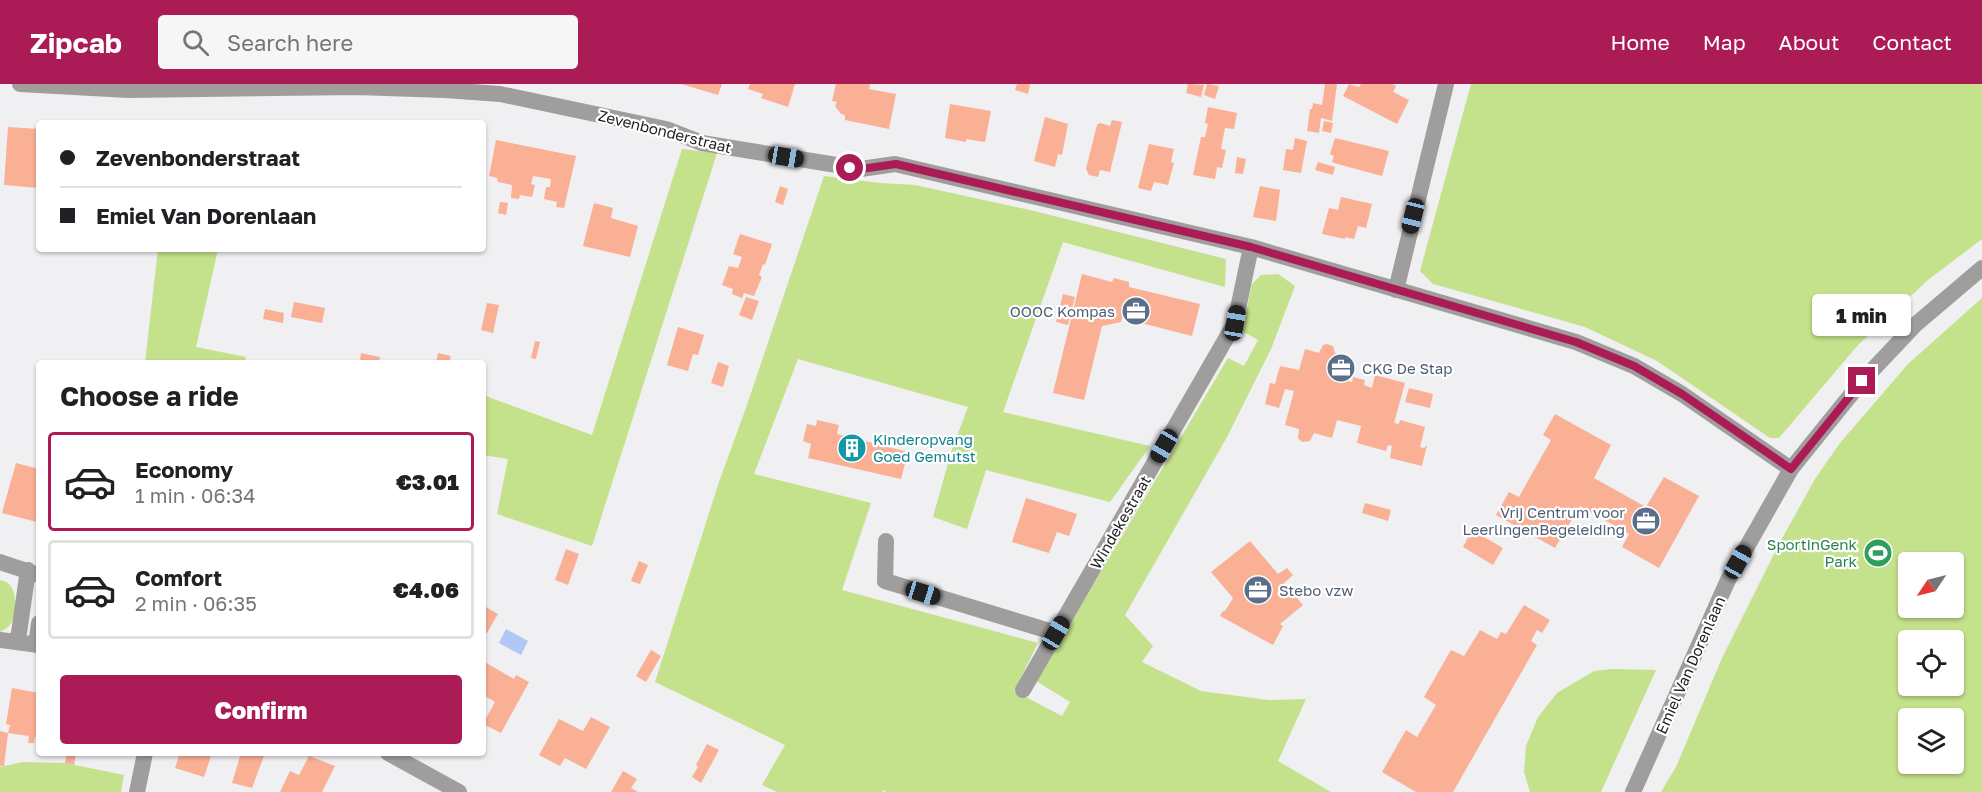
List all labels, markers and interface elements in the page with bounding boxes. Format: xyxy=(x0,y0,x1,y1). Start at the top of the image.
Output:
search box xyxy=(158,15,578,69)
text: Zipcab xyxy=(30,26,122,59)
icon: search xyxy=(179,26,212,59)
text: Search here xyxy=(227,29,353,56)
text: Home xyxy=(1610,29,1670,55)
text: Map xyxy=(1703,29,1746,55)
text: About xyxy=(1779,29,1839,55)
text: Contact xyxy=(1872,29,1952,55)
street label: Zevenbonderstraat xyxy=(596,106,734,156)
text: Zevenbonderstraat xyxy=(96,144,300,171)
car xyxy=(767,145,805,169)
route start xyxy=(836,154,863,181)
car xyxy=(1400,196,1426,236)
text: Emiel Van Dorenlaan xyxy=(96,202,316,229)
callout: 1 min xyxy=(1812,294,1912,336)
office icon: OOOC Kompas xyxy=(1120,295,1152,327)
place label: OOOC Kompas xyxy=(1010,302,1115,320)
text: 1 min xyxy=(1836,303,1887,327)
car xyxy=(1223,304,1247,342)
office icon: CKG De Stap xyxy=(1325,352,1357,384)
place label: CKG De Stap xyxy=(1362,359,1453,377)
route end xyxy=(1848,367,1875,394)
text: Choose a ride xyxy=(60,380,239,412)
car xyxy=(1147,426,1181,466)
place label: Kinderopvang Goed Gemutst xyxy=(873,430,976,465)
building icon: Kinderopvang Goed Gemutst xyxy=(836,432,868,464)
icon: car xyxy=(63,455,117,509)
text: Economy xyxy=(135,456,233,483)
text: €3.01 xyxy=(396,468,459,495)
street label: Windekestraat xyxy=(1086,472,1154,572)
text: 1 min · 06:34 xyxy=(135,483,255,507)
place label: Vrij Centrum voor LeerlingenBegeleiding xyxy=(1462,503,1625,538)
office icon: Vrij Centrum voor LeerlingenBegeleiding xyxy=(1630,505,1662,537)
place label: SportinGenk Park xyxy=(1767,535,1858,570)
sports icon: SportinGenk Park xyxy=(1862,537,1894,569)
car xyxy=(1721,542,1755,582)
north arrow xyxy=(1898,552,1964,618)
map controls xyxy=(1898,552,1964,774)
icon: car xyxy=(63,563,117,617)
text: Comfort xyxy=(135,564,222,591)
office icon: Stebo vzw xyxy=(1242,574,1274,606)
text: €4.06 xyxy=(393,576,459,603)
car xyxy=(903,579,943,607)
place label: Stebo vzw xyxy=(1279,581,1353,599)
text: 2 min · 06:35 xyxy=(135,591,257,615)
street label: Emiel Van Dorenlaan xyxy=(1652,594,1728,736)
car xyxy=(1039,613,1073,653)
button: locate xyxy=(1898,630,1964,696)
button: Confirm xyxy=(60,675,462,744)
button: layers xyxy=(1898,708,1964,774)

